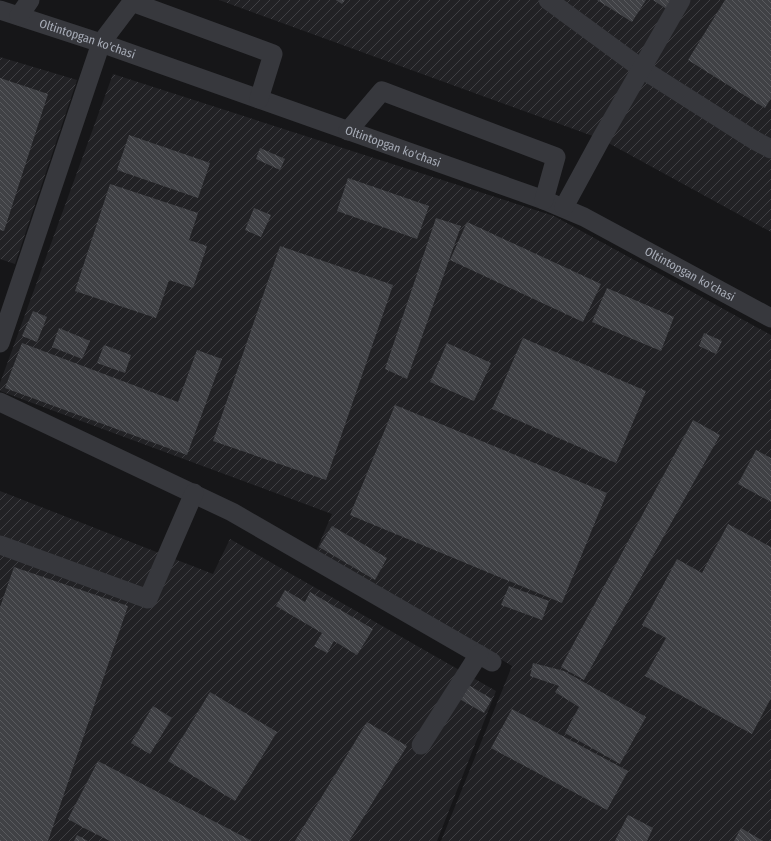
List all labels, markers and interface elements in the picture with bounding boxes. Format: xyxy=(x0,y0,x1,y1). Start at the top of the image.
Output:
street label: Oltintopgan ko'chasi xyxy=(38,16,137,62)
street label: Oltintopgan ko'chasi xyxy=(343,123,443,170)
street label: Oltintopgan ko'chasi xyxy=(642,244,737,304)

